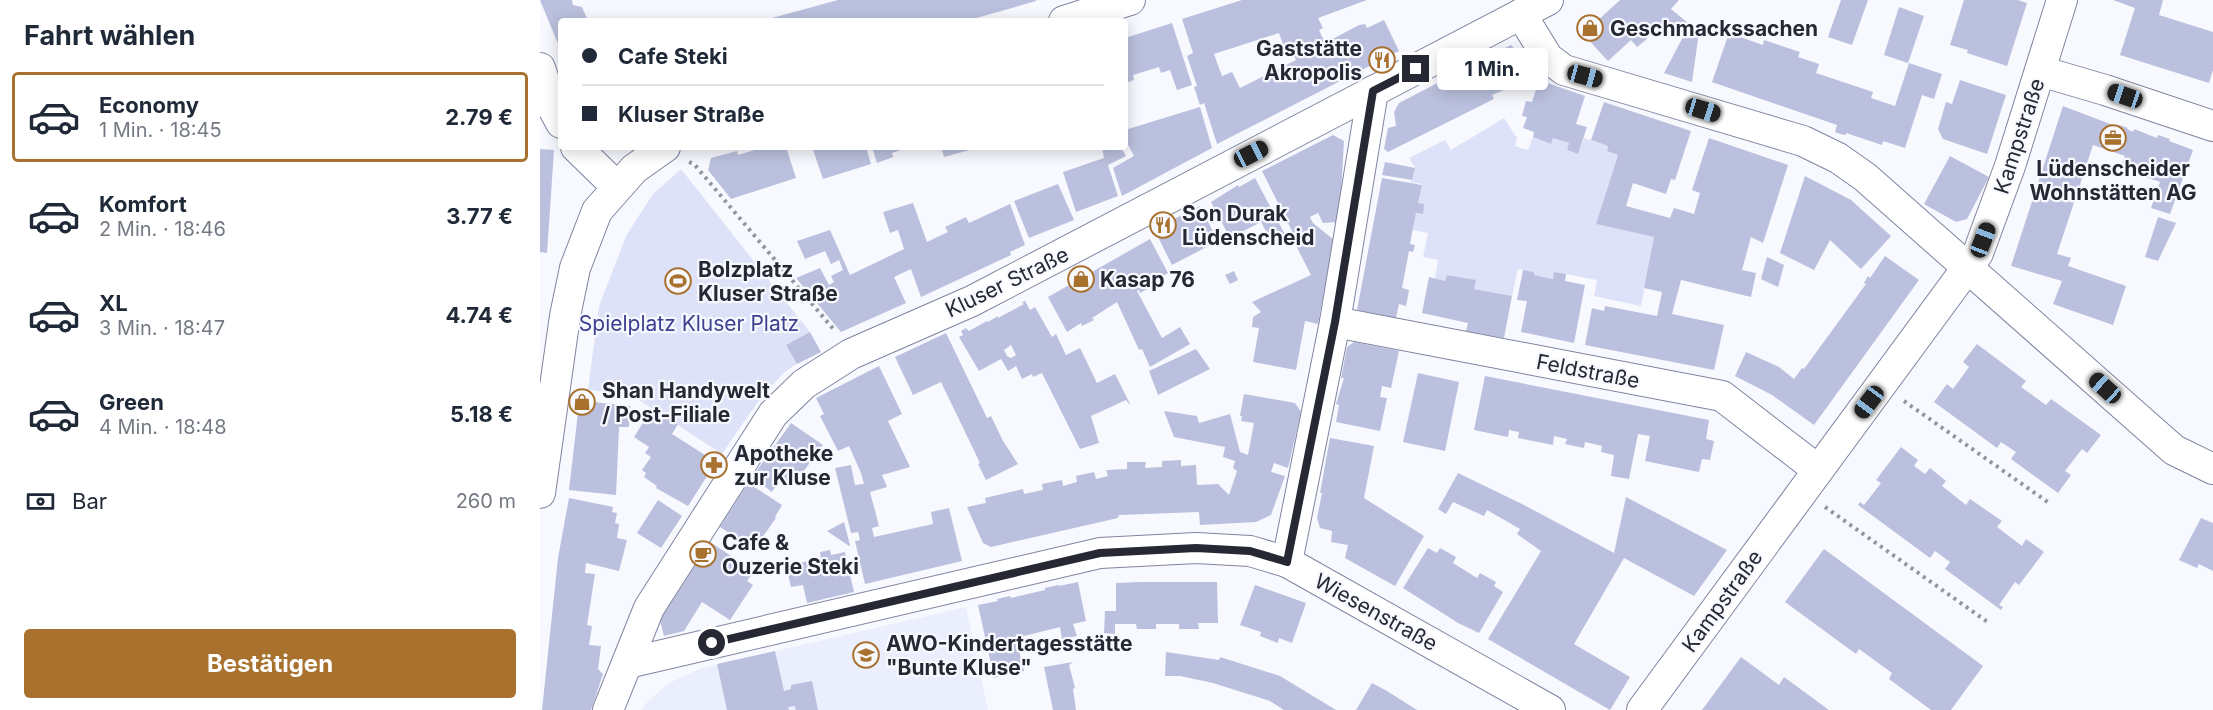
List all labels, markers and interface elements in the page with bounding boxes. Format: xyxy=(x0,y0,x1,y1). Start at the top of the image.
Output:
shop icon: Geschmackssachen xyxy=(1575,13,1605,43)
place label: Geschmackssachen xyxy=(1610,16,1818,41)
text: Fahrt wählen xyxy=(24,19,195,52)
place label: Gaststätte Akropolis xyxy=(1256,36,1362,85)
text: Cafe Steki xyxy=(618,43,728,69)
restaurant icon: Gaststätte Akropolis xyxy=(1367,45,1397,75)
callout: 1 Min. xyxy=(1437,48,1548,90)
route end xyxy=(1402,55,1429,82)
text: 1 Min. xyxy=(1464,57,1521,81)
car xyxy=(1565,63,1605,89)
street label: Kampstraße xyxy=(1989,75,2049,197)
car xyxy=(2105,82,2145,110)
icon: car xyxy=(27,90,81,144)
text: Economy xyxy=(99,92,199,118)
car xyxy=(1683,96,1723,124)
text: Kluser Straße xyxy=(618,101,765,127)
text: 2.79 € xyxy=(445,104,513,130)
text: 1 Min. · 18:45 xyxy=(99,118,222,142)
office icon: Lüdenscheider Wohnstätten AG xyxy=(2098,123,2128,153)
car xyxy=(1231,138,1271,170)
place label: Lüdenscheider Wohnstätten AG xyxy=(2029,156,2197,205)
icon: car xyxy=(27,189,81,243)
text: Komfort xyxy=(99,191,187,217)
place label: Son Durak Lüdenscheid xyxy=(1182,201,1314,250)
text: 3.77 € xyxy=(446,203,513,229)
restaurant icon: Son Durak Lüdenscheid xyxy=(1148,210,1178,240)
text: 2 Min. · 18:46 xyxy=(99,217,226,241)
car xyxy=(1968,220,1998,260)
street label: Kluser Straße xyxy=(941,241,1073,323)
place label: Bolzplatz Kluser Straße xyxy=(698,257,838,306)
shop icon: Kasap 76 xyxy=(1066,264,1096,294)
sports icon: Bolzplatz Kluser Straße xyxy=(663,266,693,296)
place label: Kasap 76 xyxy=(1100,267,1195,292)
icon: car xyxy=(27,288,81,342)
text: XL xyxy=(99,290,128,316)
text: 4.74 € xyxy=(445,302,513,328)
park label: Spielplatz Kluser Platz xyxy=(579,311,799,336)
text: 3 Min. · 18:47 xyxy=(99,316,225,340)
street label: Feldstraße xyxy=(1534,349,1642,393)
car xyxy=(2086,369,2124,407)
place label: Shan Handywelt / Post-Filiale xyxy=(602,378,770,427)
car xyxy=(1851,382,1887,422)
icon: car xyxy=(27,387,81,441)
shop icon: Shan Handywelt / Post-Filiale xyxy=(567,387,597,417)
text: Green xyxy=(99,389,164,415)
text: 5.18 € xyxy=(450,401,513,427)
text: 4 Min. · 18:48 xyxy=(99,415,227,439)
place label: Apotheke zur Kluse xyxy=(734,441,833,490)
pharmacy icon: Apotheke zur Kluse xyxy=(699,450,729,480)
icon: cash xyxy=(24,485,57,518)
text: Bar xyxy=(72,488,107,514)
text: 260 m xyxy=(456,489,516,513)
place label: Cafe & Ouzerie Steki xyxy=(722,530,859,579)
cafe icon: Cafe & Ouzerie Steki xyxy=(688,539,718,569)
street label: Kampstraße xyxy=(1677,545,1767,657)
street label: Wiesenstraße xyxy=(1310,568,1442,656)
button: Bestätigen xyxy=(24,629,516,698)
route start xyxy=(698,629,725,656)
place label: AWO-Kindertagesstätte "Bunte Kluse" xyxy=(886,631,1132,680)
school or university icon: AWO-Kindertagesstätte "Bunte Kluse" xyxy=(851,640,881,670)

